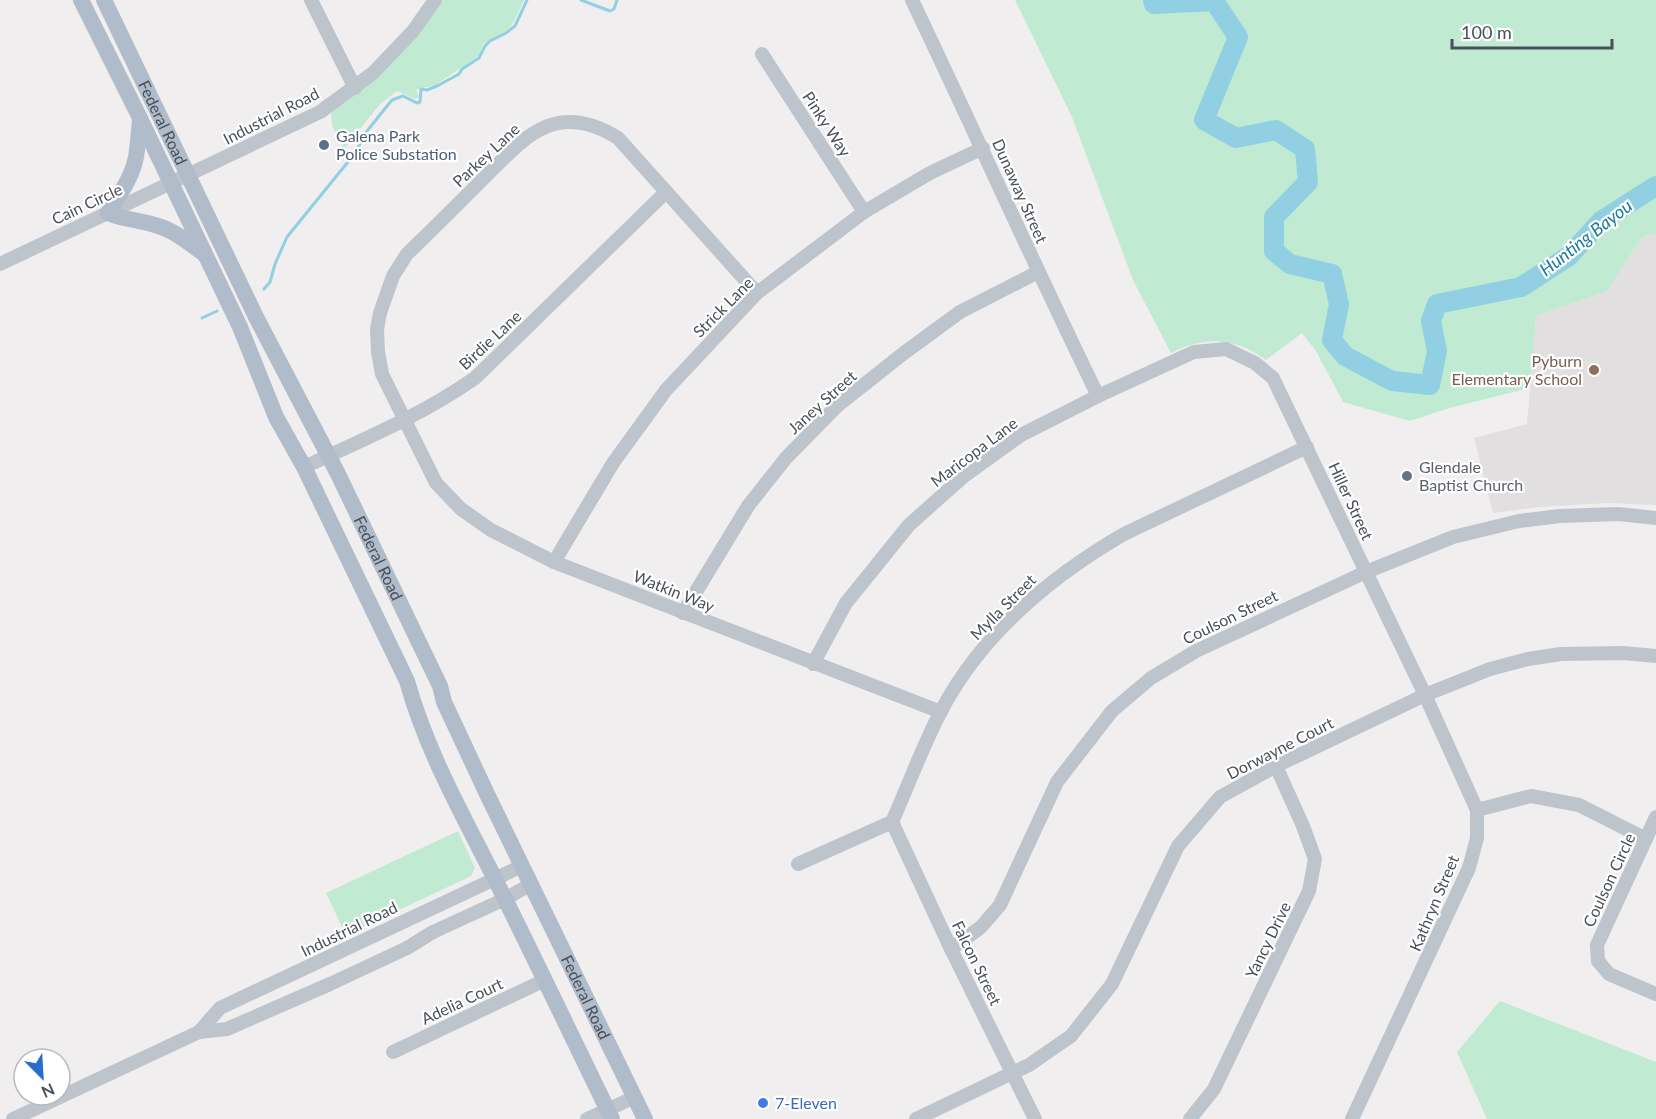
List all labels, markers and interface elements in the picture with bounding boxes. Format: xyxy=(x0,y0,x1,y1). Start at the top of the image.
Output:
scale bar xyxy=(1452,12,1612,50)
text: 100 m xyxy=(1461,21,1512,43)
street label: Federal Road xyxy=(135,77,192,168)
street label: Industrial Road xyxy=(220,83,322,148)
street label: Pinky Way xyxy=(799,88,856,161)
street label: Parkey Lane xyxy=(448,119,523,190)
place label: Galena Park Police Substation xyxy=(336,126,457,163)
street label: Dunaway Street xyxy=(989,136,1052,246)
marker: Galena Park Police Substation xyxy=(317,138,331,152)
street label: Cain Circle xyxy=(49,179,125,228)
water label: Hunting Bayou xyxy=(1535,194,1636,280)
street label: Strick Lane xyxy=(689,273,757,341)
street label: Birdie Lane xyxy=(455,306,525,373)
place label: Pyburn Elementary School xyxy=(1452,351,1582,388)
marker: Pyburn Elementary School xyxy=(1587,363,1601,377)
street label: Janey Street xyxy=(783,366,860,437)
street label: Maricopa Lane xyxy=(927,413,1021,490)
place label: Glendale Baptist Church xyxy=(1419,457,1523,494)
street label: Hiller Street xyxy=(1325,459,1378,543)
marker: Glendale Baptist Church xyxy=(1400,469,1414,483)
street label: Federal Road xyxy=(351,513,407,603)
street label: Watkin Way xyxy=(631,566,718,616)
street label: Mylla Street xyxy=(966,570,1039,643)
street label: Coulson Street xyxy=(1179,585,1281,648)
street label: Dorwayne Court xyxy=(1223,712,1336,783)
street label: Coulson Circle xyxy=(1579,830,1639,930)
street label: Kathryn Street xyxy=(1405,852,1462,954)
street label: Industrial Road xyxy=(298,897,400,960)
street label: Yancy Drive xyxy=(1241,898,1294,981)
street label: Falcon Street xyxy=(949,918,1006,1008)
street label: Federal Road xyxy=(558,952,615,1042)
street label: Adelia Court xyxy=(418,973,506,1028)
north arrow xyxy=(12,1047,72,1107)
text: N xyxy=(39,1080,58,1102)
place label: 7-Eleven xyxy=(775,1093,837,1112)
marker: 7-Eleven xyxy=(756,1096,770,1110)

